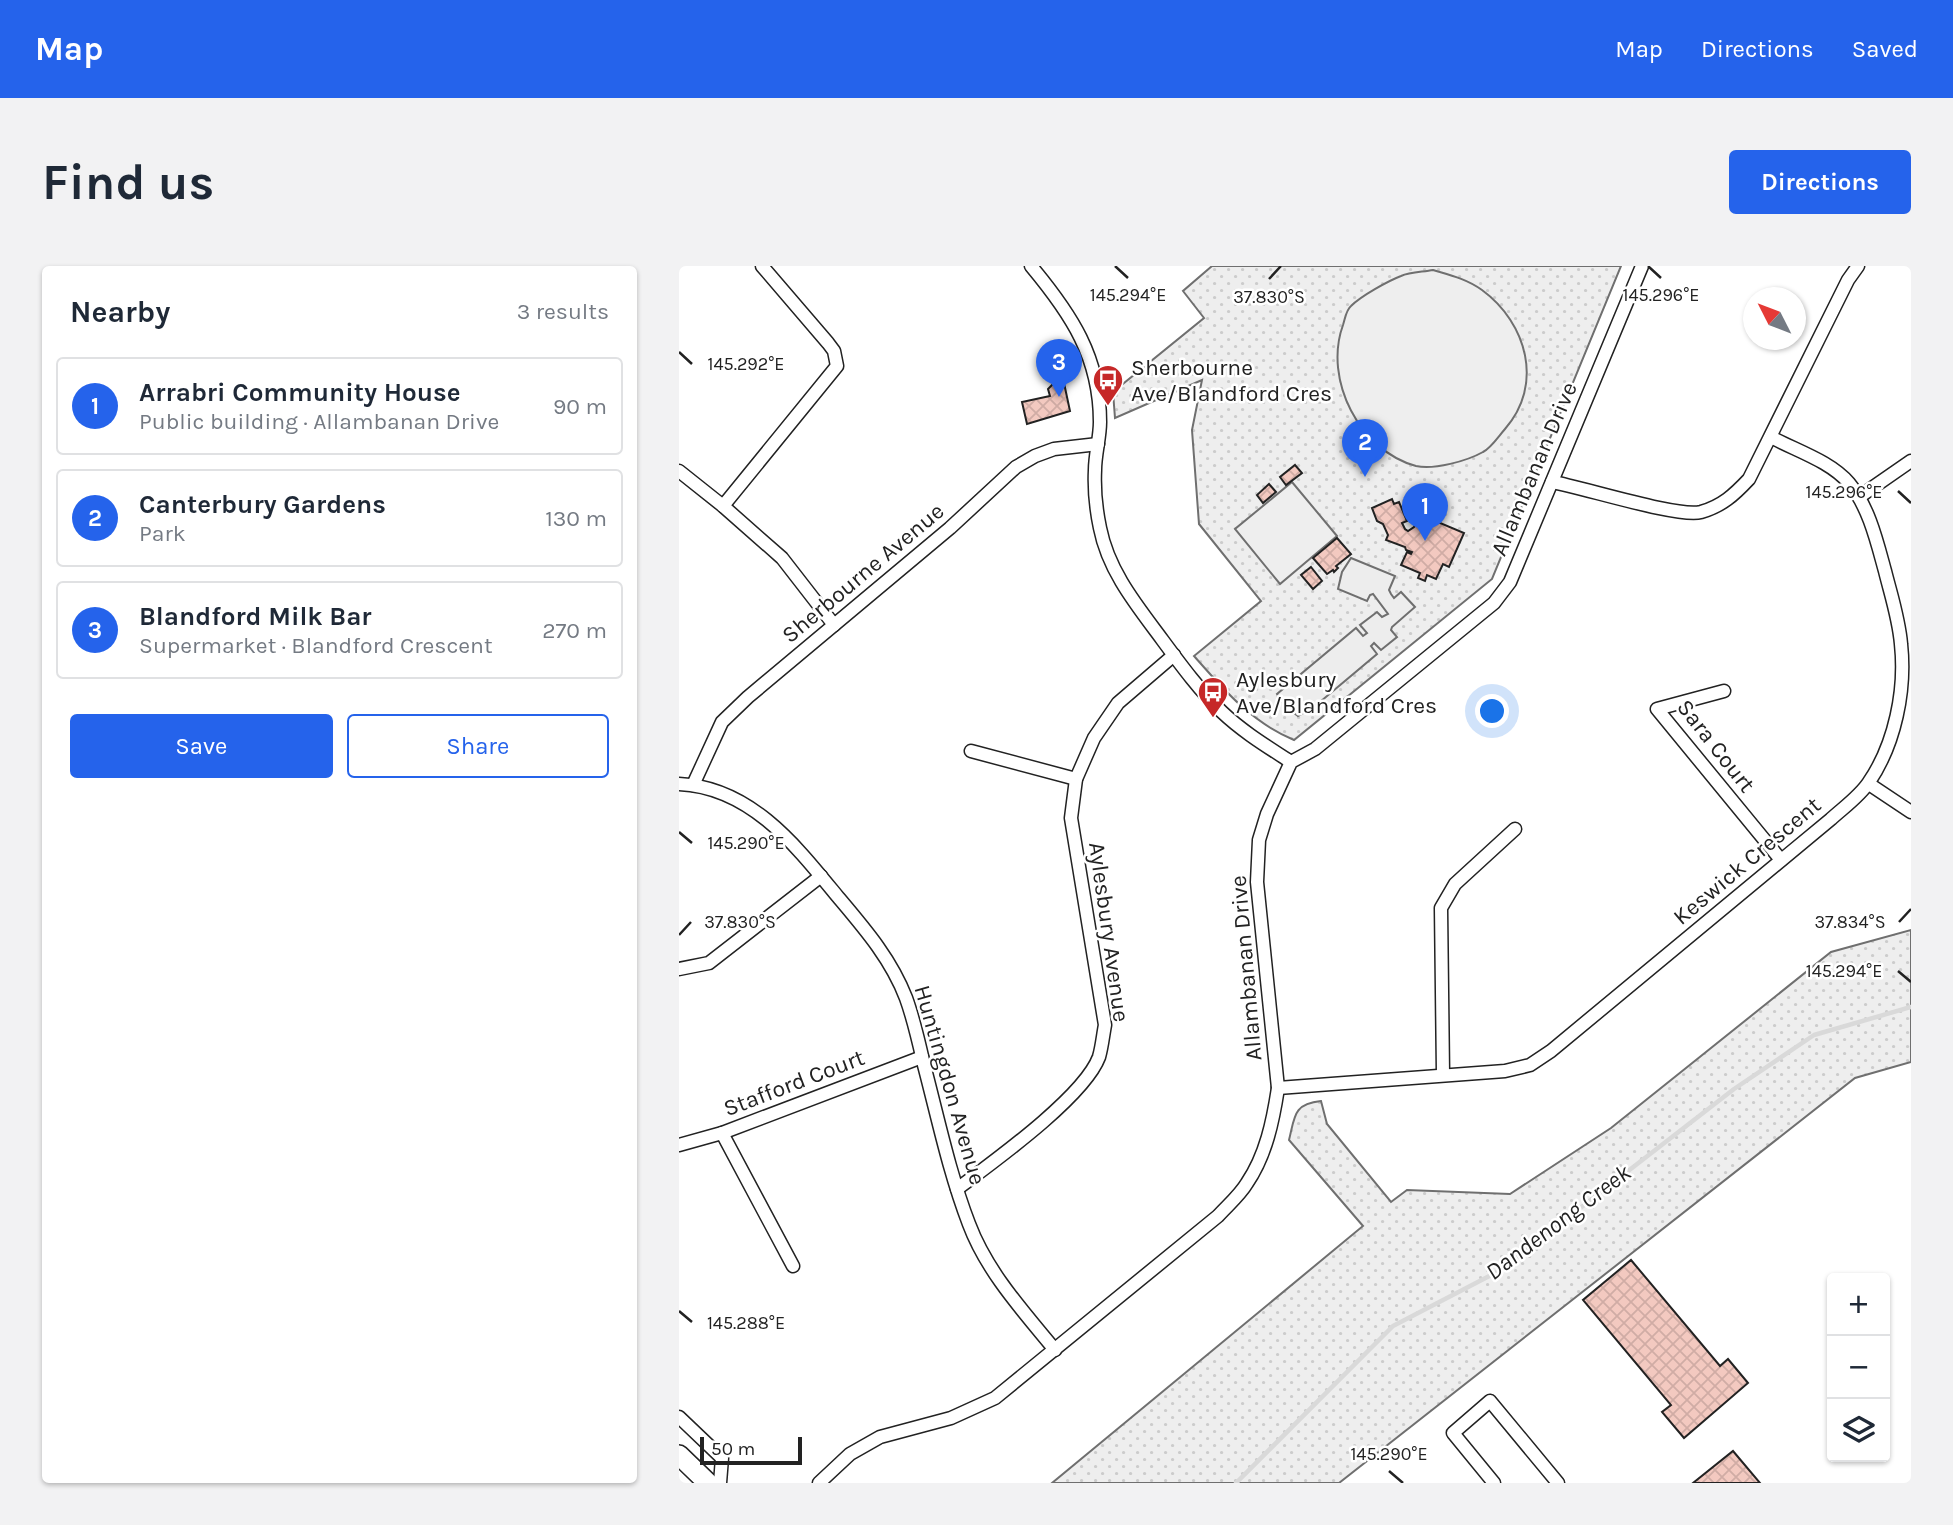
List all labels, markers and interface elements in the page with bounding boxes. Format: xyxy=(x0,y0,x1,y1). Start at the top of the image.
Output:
text: Map xyxy=(35,30,103,68)
text: Map xyxy=(1615,35,1663,63)
text: Directions xyxy=(1701,35,1814,63)
text: Saved xyxy=(1852,35,1918,63)
button: Directions xyxy=(1729,150,1911,214)
text: Find us xyxy=(42,154,214,211)
text: 145.294°E xyxy=(1090,284,1166,306)
text: 145.296°E xyxy=(1623,284,1699,306)
text: 37.830°S xyxy=(1233,286,1305,308)
north arrow xyxy=(1743,287,1806,350)
text: Nearby xyxy=(70,294,170,330)
text: 3 results xyxy=(517,298,609,325)
pin: 3 xyxy=(1036,339,1082,397)
text: 145.292°E xyxy=(708,353,784,375)
place label: Sherbourne Ave/Blandford Cres xyxy=(1131,354,1332,407)
bus stop icon: Sherbourne Ave/Blandford Cres xyxy=(1091,363,1125,407)
text: Arrabri Community House xyxy=(139,377,461,408)
street label: Allambanan Drive xyxy=(1485,378,1583,560)
text: 1 xyxy=(91,393,99,420)
text: 90 m xyxy=(553,393,607,420)
text: Public building · Allambanan Drive xyxy=(139,408,499,435)
pin: 2 xyxy=(1342,419,1388,477)
text: 145.296°E xyxy=(1806,481,1882,503)
pin: 1 xyxy=(1402,483,1448,541)
text: Canterbury Gardens xyxy=(139,489,386,520)
street label: Sherbourne Avenue xyxy=(776,497,950,649)
text: 2 xyxy=(88,505,102,532)
text: 130 m xyxy=(545,505,607,532)
text: Park xyxy=(139,520,186,547)
text: Blandford Milk Bar xyxy=(139,601,372,632)
text: 3 xyxy=(88,617,102,644)
text: 270 m xyxy=(542,617,607,644)
text: Supermarket · Blandford Crescent xyxy=(139,632,493,659)
place label: Aylesbury Ave/Blandford Cres xyxy=(1236,666,1437,719)
bus stop icon: Aylesbury Ave/Blandford Cres xyxy=(1196,675,1230,719)
your location xyxy=(1475,694,1509,728)
street label: Sara Court xyxy=(1671,694,1761,798)
button: Save xyxy=(70,714,333,778)
button: Share xyxy=(347,714,609,778)
street label: Keswick Crescent xyxy=(1668,791,1826,931)
text: 145.290°E xyxy=(707,832,785,854)
street label: Aylesbury Avenue xyxy=(1083,840,1135,1024)
street label: Allambanan Drive xyxy=(1224,874,1268,1062)
text: 37.830°S xyxy=(704,911,776,933)
text: 37.834°S xyxy=(1814,911,1886,933)
text: 145.294°E xyxy=(1806,960,1882,982)
street label: Huntingdon Avenue xyxy=(909,982,991,1188)
street label: Stafford Court xyxy=(720,1044,868,1122)
water label: Dandenong Creek xyxy=(1480,1158,1637,1286)
map controls xyxy=(1827,1273,1890,1462)
button: + xyxy=(1827,1273,1890,1336)
text: 145.288°E xyxy=(707,1312,785,1334)
button: − xyxy=(1827,1336,1890,1399)
button: layers xyxy=(1827,1399,1890,1462)
scale bar xyxy=(700,1434,801,1466)
text: 50 m xyxy=(711,1438,755,1460)
text: 145.290°E xyxy=(1350,1443,1428,1465)

